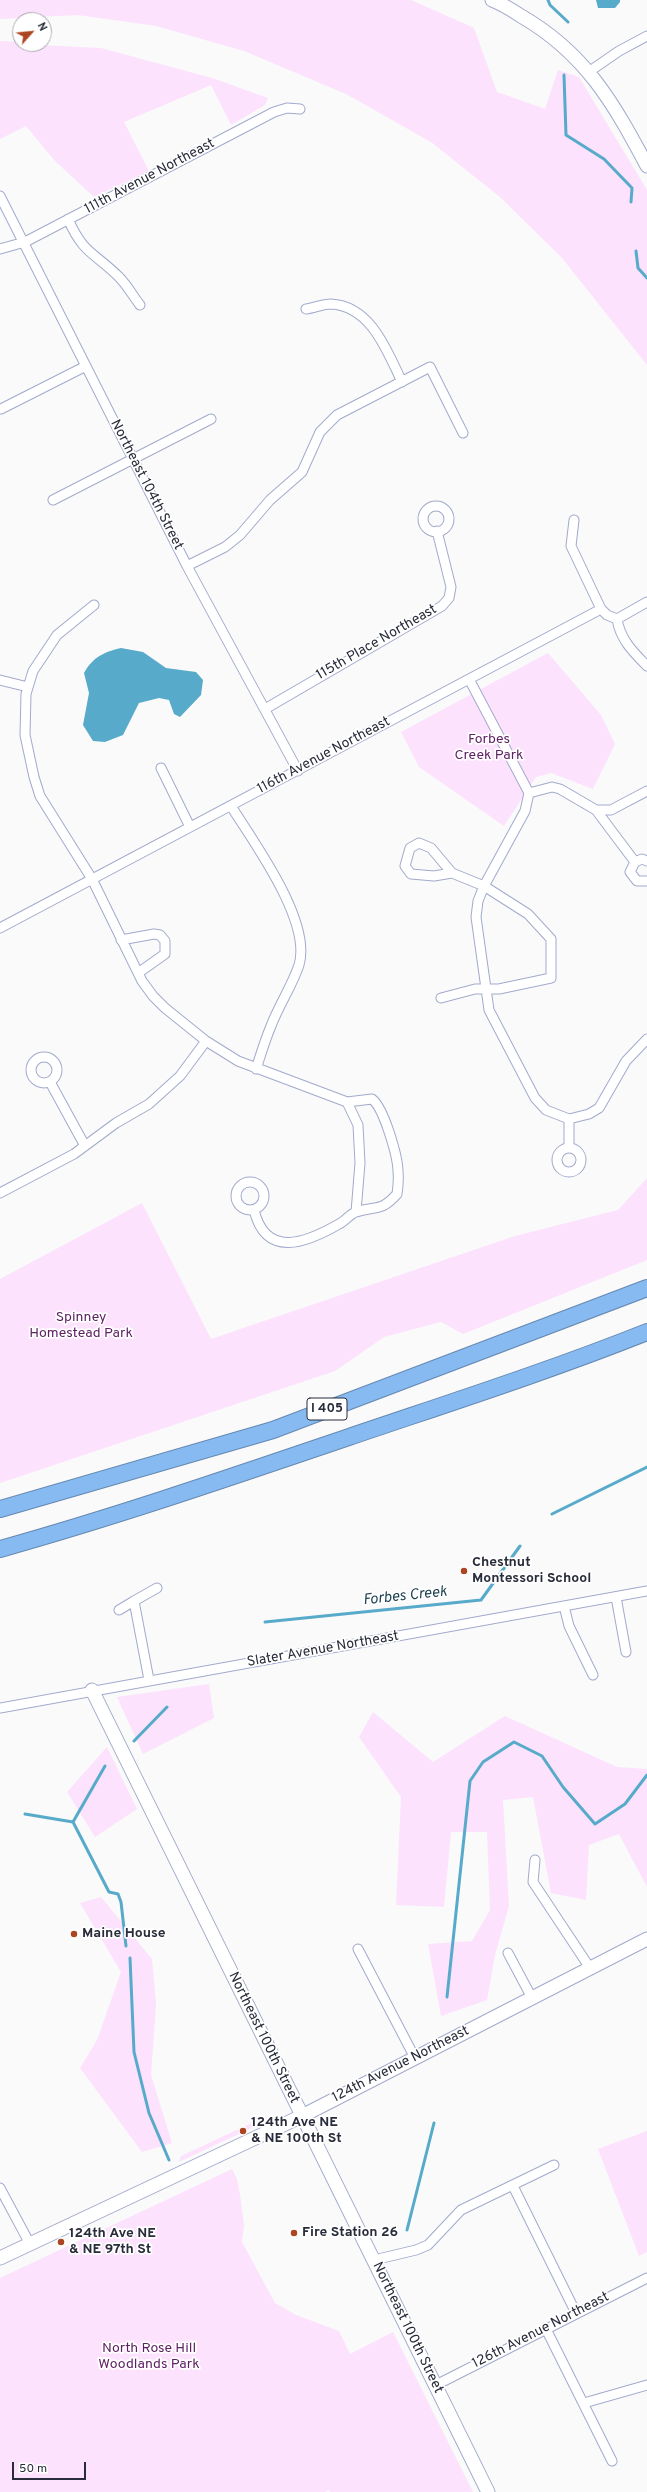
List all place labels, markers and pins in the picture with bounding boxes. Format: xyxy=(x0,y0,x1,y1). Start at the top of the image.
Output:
place label: Chestnut Montessori School xyxy=(472,1555,591,1588)
marker: Chestnut Montessori School xyxy=(459,1566,469,1576)
place label: Maine House xyxy=(82,1926,166,1942)
marker: Maine House xyxy=(69,1929,79,1939)
place label: 124th Ave NE & NE 100th St xyxy=(251,2115,342,2148)
marker: 124th Ave NE & NE 100th St xyxy=(238,2126,248,2136)
place label: Fire Station 26 xyxy=(302,2225,398,2241)
place label: 124th Ave NE & NE 97th St xyxy=(69,2226,156,2258)
marker: Fire Station 26 xyxy=(289,2228,299,2238)
marker: 124th Ave NE & NE 97th St xyxy=(56,2237,66,2247)

